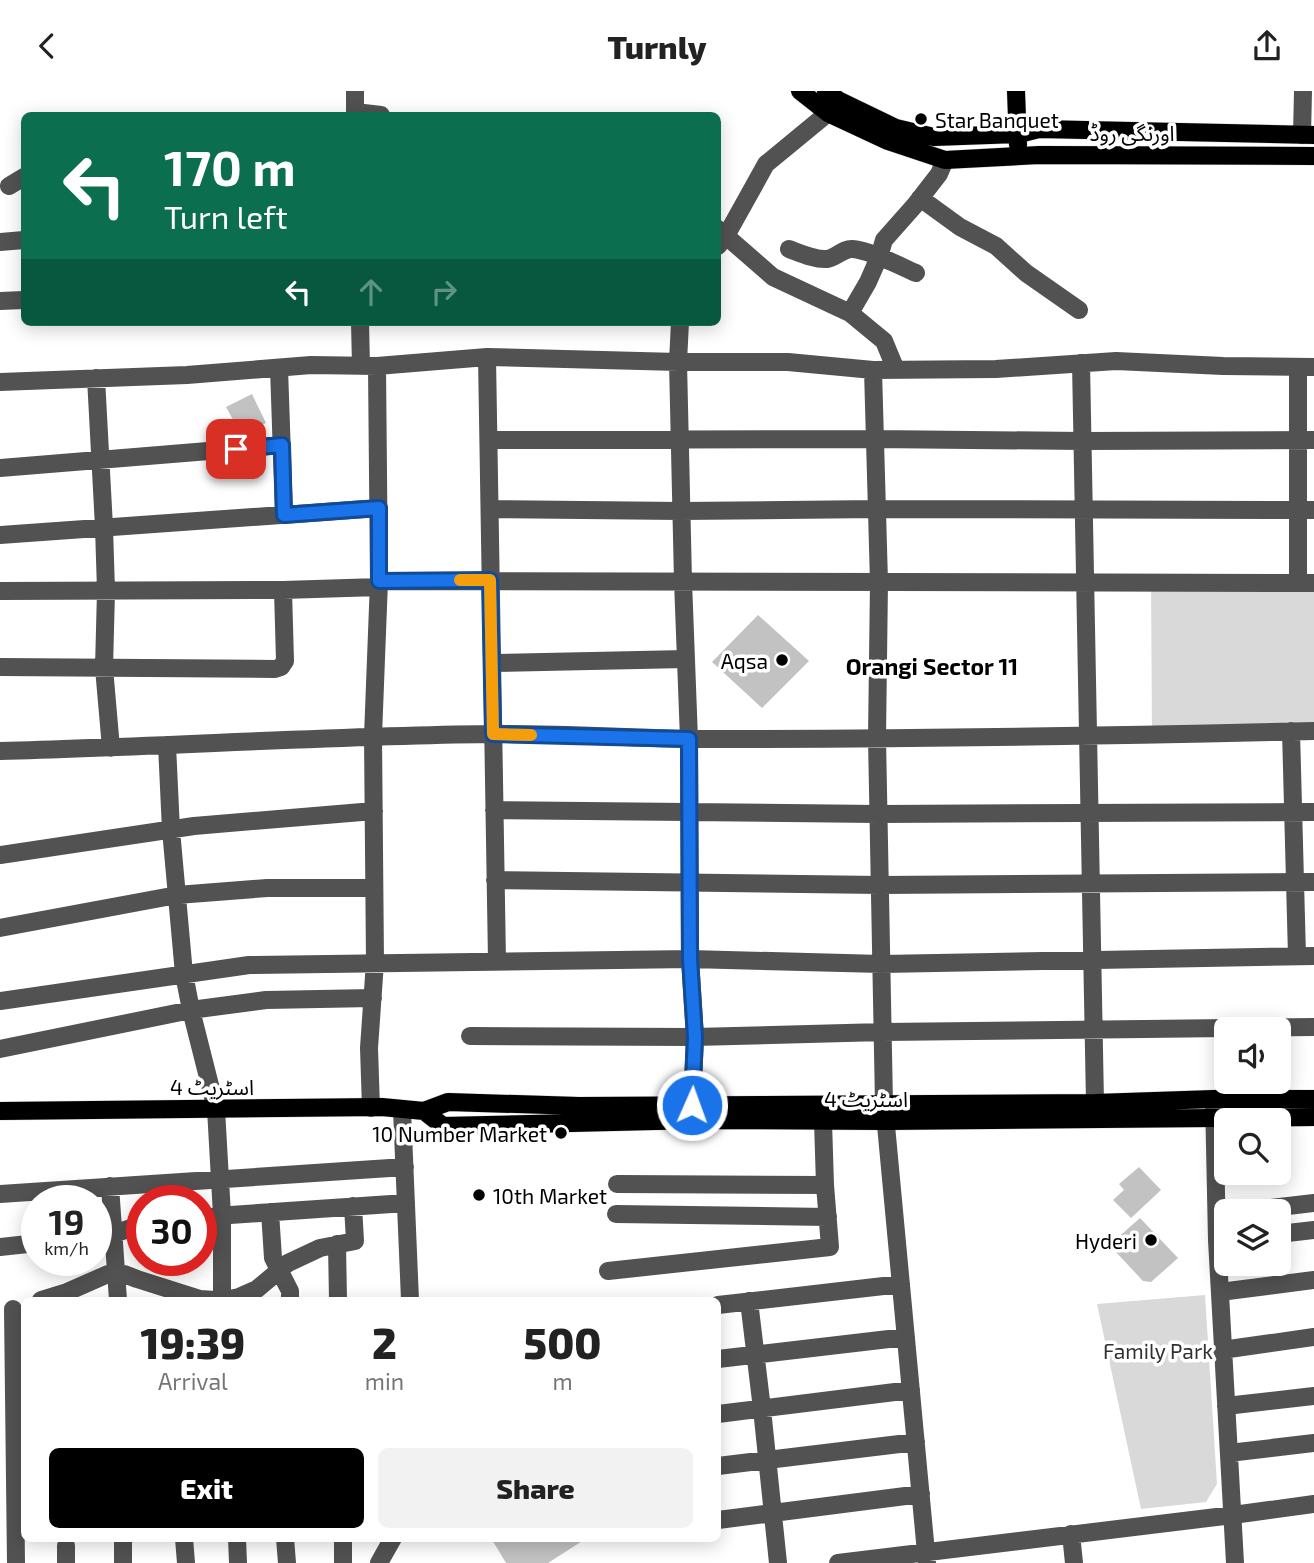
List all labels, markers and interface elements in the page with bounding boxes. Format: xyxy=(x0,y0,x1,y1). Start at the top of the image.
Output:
icon: back xyxy=(28,27,66,65)
text: Turnly xyxy=(607,27,707,65)
icon: share xyxy=(1248,27,1286,65)
place label: Star Banquet xyxy=(935,107,1059,132)
marker: Star Banquet xyxy=(913,111,929,127)
street label: اورنگی روڈ xyxy=(1089,120,1175,146)
text: 170 m xyxy=(164,137,296,196)
icon: left xyxy=(49,140,140,231)
text: Turn left xyxy=(164,197,288,235)
icon: left xyxy=(279,273,317,311)
icon: ahead xyxy=(352,273,390,311)
icon: right xyxy=(425,273,463,311)
pin xyxy=(206,419,266,479)
icon: arrive xyxy=(217,430,255,468)
place label: Aqsa xyxy=(721,648,768,673)
marker: Aqsa xyxy=(774,652,790,668)
district label: Orangi Sector 11 xyxy=(846,652,1018,680)
map controls xyxy=(1214,1017,1291,1276)
button: sound xyxy=(1214,1017,1291,1094)
position arrow xyxy=(655,1068,729,1142)
street label: اسٹریٹ 4 xyxy=(170,1074,254,1100)
street label: اسٹریٹ 4 xyxy=(824,1086,908,1112)
button: search xyxy=(1214,1108,1291,1185)
place label: 10 Number Market xyxy=(372,1121,547,1146)
marker: 10 Number Market xyxy=(553,1125,569,1141)
place label: 10th Market xyxy=(493,1183,607,1208)
speed limit sign: 30 xyxy=(126,1185,217,1276)
marker: 10th Market xyxy=(471,1187,487,1203)
button: layers xyxy=(1214,1199,1291,1276)
text: 19 xyxy=(49,1200,84,1242)
place label: Hyderi xyxy=(1075,1228,1137,1253)
marker: Hyderi xyxy=(1143,1232,1159,1248)
text: km/h xyxy=(44,1237,89,1259)
text: 19:39 xyxy=(141,1317,245,1367)
text: 2 xyxy=(372,1317,397,1367)
text: 500 xyxy=(524,1317,601,1367)
park label: Family Park xyxy=(1103,1338,1213,1363)
text: Arrival xyxy=(158,1367,228,1395)
text: min xyxy=(365,1367,404,1395)
text: m xyxy=(552,1367,573,1395)
button: Exit xyxy=(49,1448,364,1528)
button: Share xyxy=(378,1448,693,1528)

